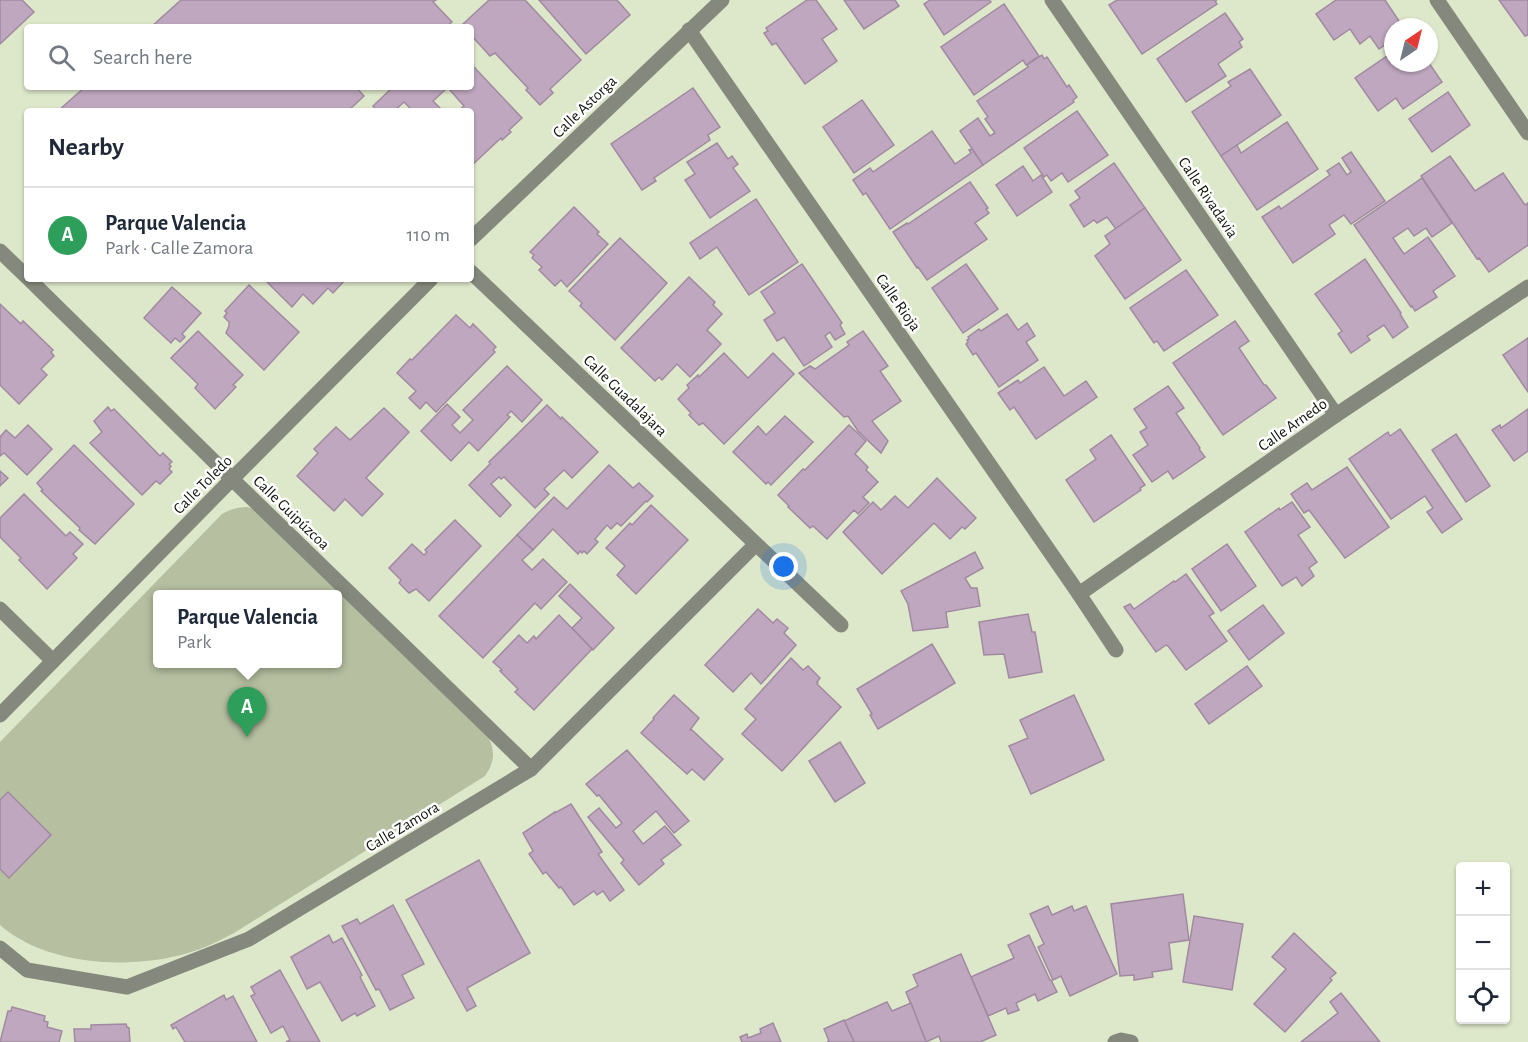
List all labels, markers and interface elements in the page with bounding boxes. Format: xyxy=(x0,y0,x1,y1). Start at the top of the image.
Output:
north arrow xyxy=(1384,18,1438,72)
search box xyxy=(24,24,474,90)
icon: search xyxy=(45,41,78,74)
text: Search here xyxy=(93,46,192,68)
street label: Calle Astorga xyxy=(550,73,620,141)
text: Nearby xyxy=(48,134,124,160)
street label: Calle Rivadavia xyxy=(1175,154,1241,241)
text: Parque Valencia xyxy=(105,212,246,234)
text: A xyxy=(62,225,74,245)
text: 110 m xyxy=(406,225,450,245)
text: Park · Calle Zamora xyxy=(105,238,253,258)
street label: Calle Rioja xyxy=(872,271,924,335)
street label: Calle Guadalajara xyxy=(580,352,670,440)
street label: Calle Arnedo xyxy=(1255,395,1330,454)
street label: Calle Toledo xyxy=(170,452,235,517)
street label: Calle Guipúzcoa xyxy=(250,473,332,553)
your location xyxy=(769,552,798,581)
popup xyxy=(153,590,342,668)
text: Parque Valencia xyxy=(177,606,318,628)
text: Park xyxy=(177,632,211,652)
pin: A xyxy=(228,688,266,737)
street label: Calle Zamora xyxy=(363,799,442,855)
map controls xyxy=(1456,862,1510,1024)
button: + xyxy=(1456,862,1510,916)
button: − xyxy=(1456,916,1510,970)
button: locate xyxy=(1456,970,1510,1024)

